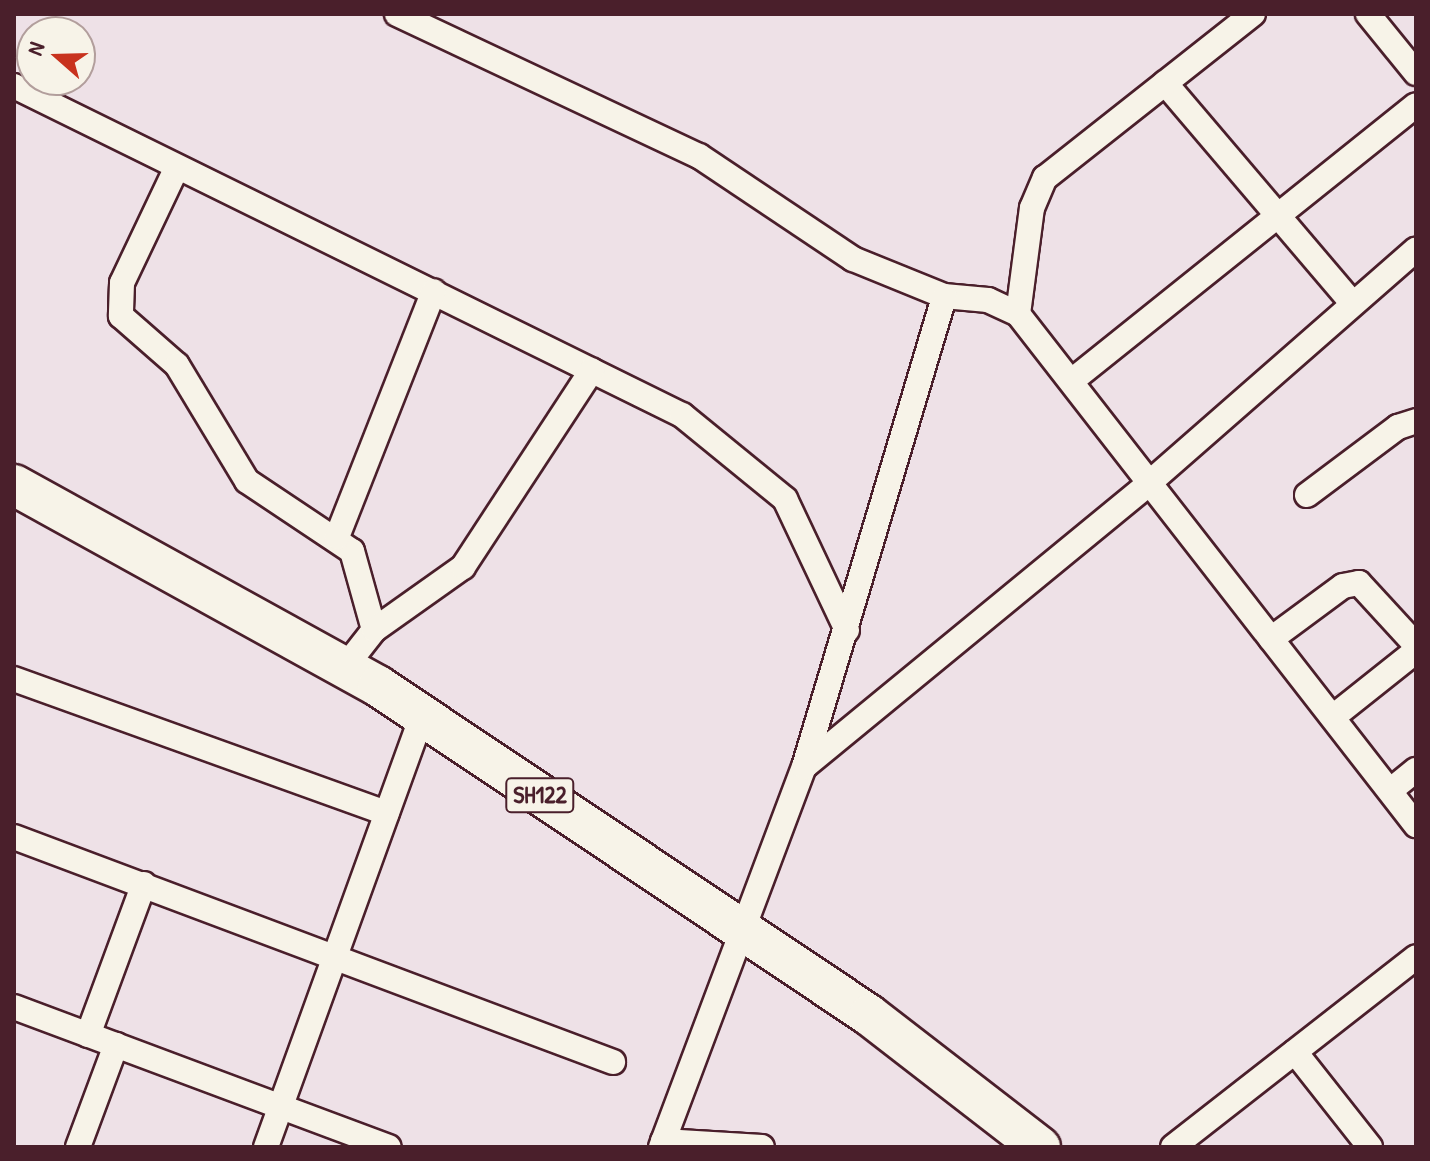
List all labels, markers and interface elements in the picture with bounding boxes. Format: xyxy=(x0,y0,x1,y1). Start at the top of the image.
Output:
north arrow xyxy=(16,16,96,96)
text: N xyxy=(19,38,51,59)
road number: SH122 xyxy=(504,775,576,815)

